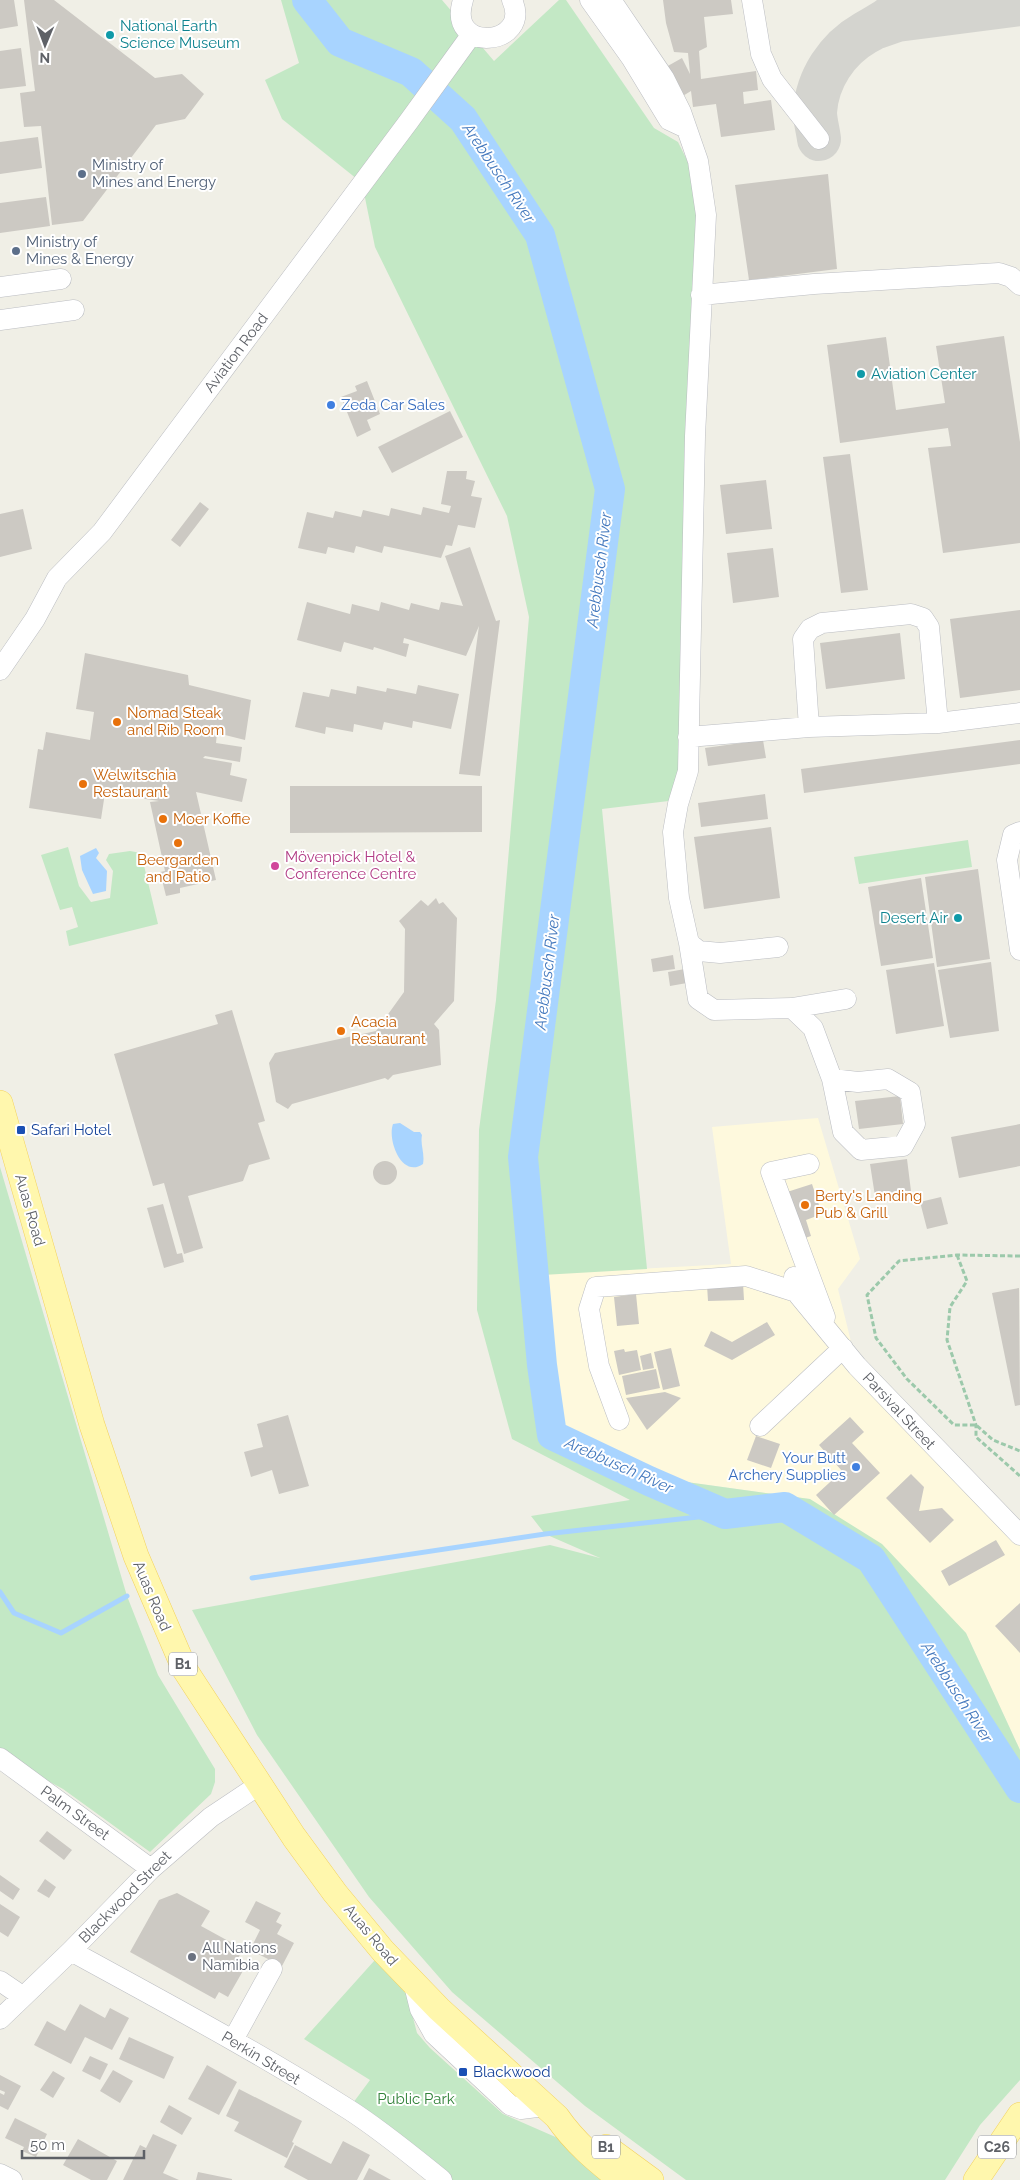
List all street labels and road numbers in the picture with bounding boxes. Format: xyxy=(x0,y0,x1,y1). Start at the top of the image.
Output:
street label: Aviation Road xyxy=(200,310,272,396)
street label: Auas Road xyxy=(11,1172,49,1248)
street label: Parsival Street xyxy=(859,1369,939,1453)
street label: Auas Road xyxy=(129,1558,175,1634)
road number: B1 xyxy=(169,1652,197,1676)
street label: Palm Street xyxy=(37,1782,113,1844)
street label: Blackwood Street xyxy=(75,1847,175,1947)
street label: Auas Road xyxy=(340,1901,402,1969)
street label: Perkin Street xyxy=(218,2027,304,2089)
road number: B1 xyxy=(592,2136,620,2158)
road number: C26 xyxy=(978,2136,1016,2158)

